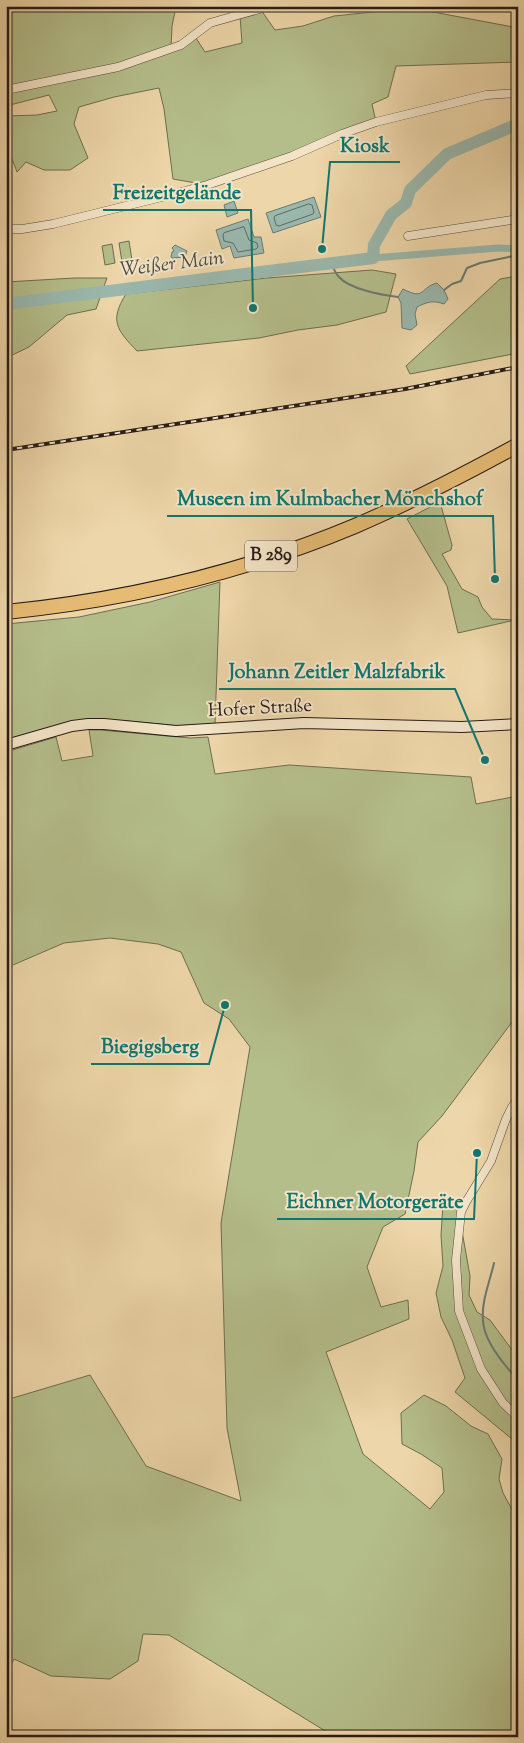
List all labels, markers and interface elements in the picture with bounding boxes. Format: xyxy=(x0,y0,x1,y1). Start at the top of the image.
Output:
callout: Kiosk xyxy=(330,127,400,162)
text: Kiosk xyxy=(340,133,390,162)
callout: Freizeitgelände xyxy=(103,175,251,210)
text: Freizeitgelände xyxy=(113,180,241,209)
water label: Weißer Main xyxy=(118,244,226,286)
callout: Museen im Kulmbacher Mönchshof xyxy=(167,481,493,516)
text: Museen im Kulmbacher Mönchshof xyxy=(177,486,485,515)
road number: B 289 xyxy=(245,540,297,572)
callout: Johann Zeitler Malzfabrik xyxy=(219,654,455,689)
text: Johann Zeitler Malzfabrik xyxy=(227,659,445,688)
street label: Hofer Straße xyxy=(207,693,313,725)
callout: Biegigsberg xyxy=(91,1029,209,1064)
text: Biegigsberg xyxy=(101,1034,199,1063)
callout: Eichner Motorgeräte xyxy=(277,1184,474,1219)
text: Eichner Motorgeräte xyxy=(287,1189,463,1218)

